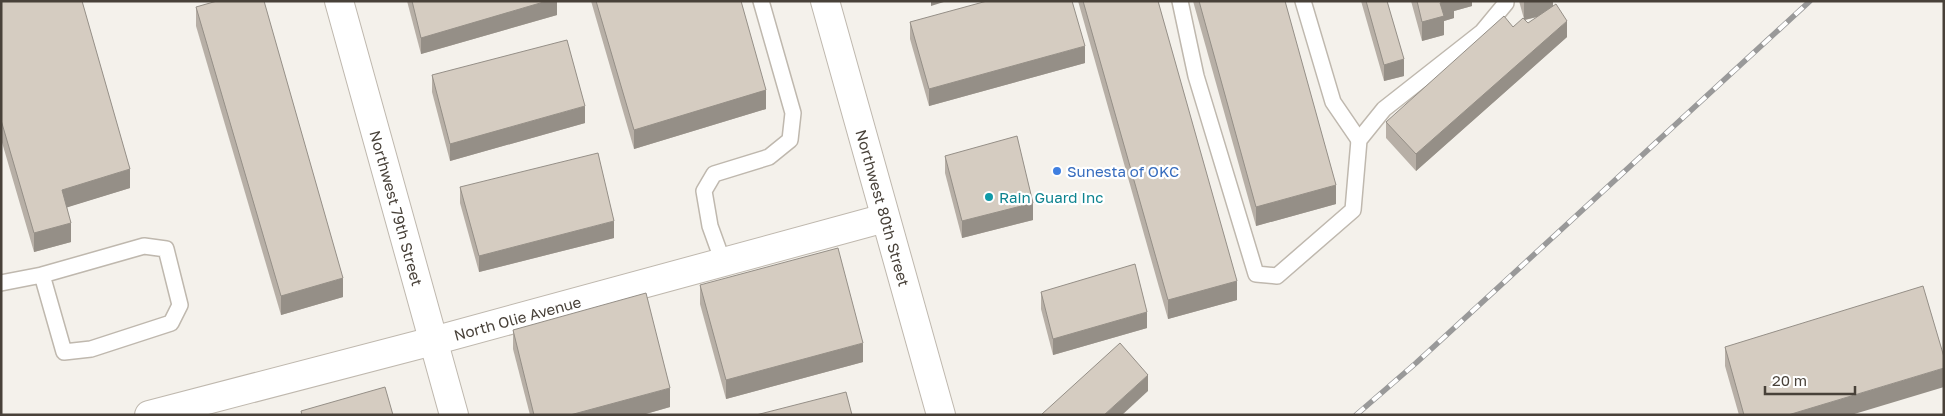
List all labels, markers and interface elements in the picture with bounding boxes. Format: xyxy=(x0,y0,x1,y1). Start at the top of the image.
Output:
street label: Northwest 79th Street xyxy=(366,128,427,288)
street label: Northwest 80th Street xyxy=(852,128,914,288)
place label: Sunesta of OKC xyxy=(1067,162,1179,180)
marker: Sunesta of OKC xyxy=(1051,165,1063,177)
place label: Rain Guard Inc xyxy=(999,188,1103,206)
marker: Rain Guard Inc xyxy=(983,191,995,203)
street label: North Olie Avenue xyxy=(452,292,583,344)
scale bar xyxy=(1765,364,1855,396)
text: 20 m xyxy=(1772,371,1807,389)

